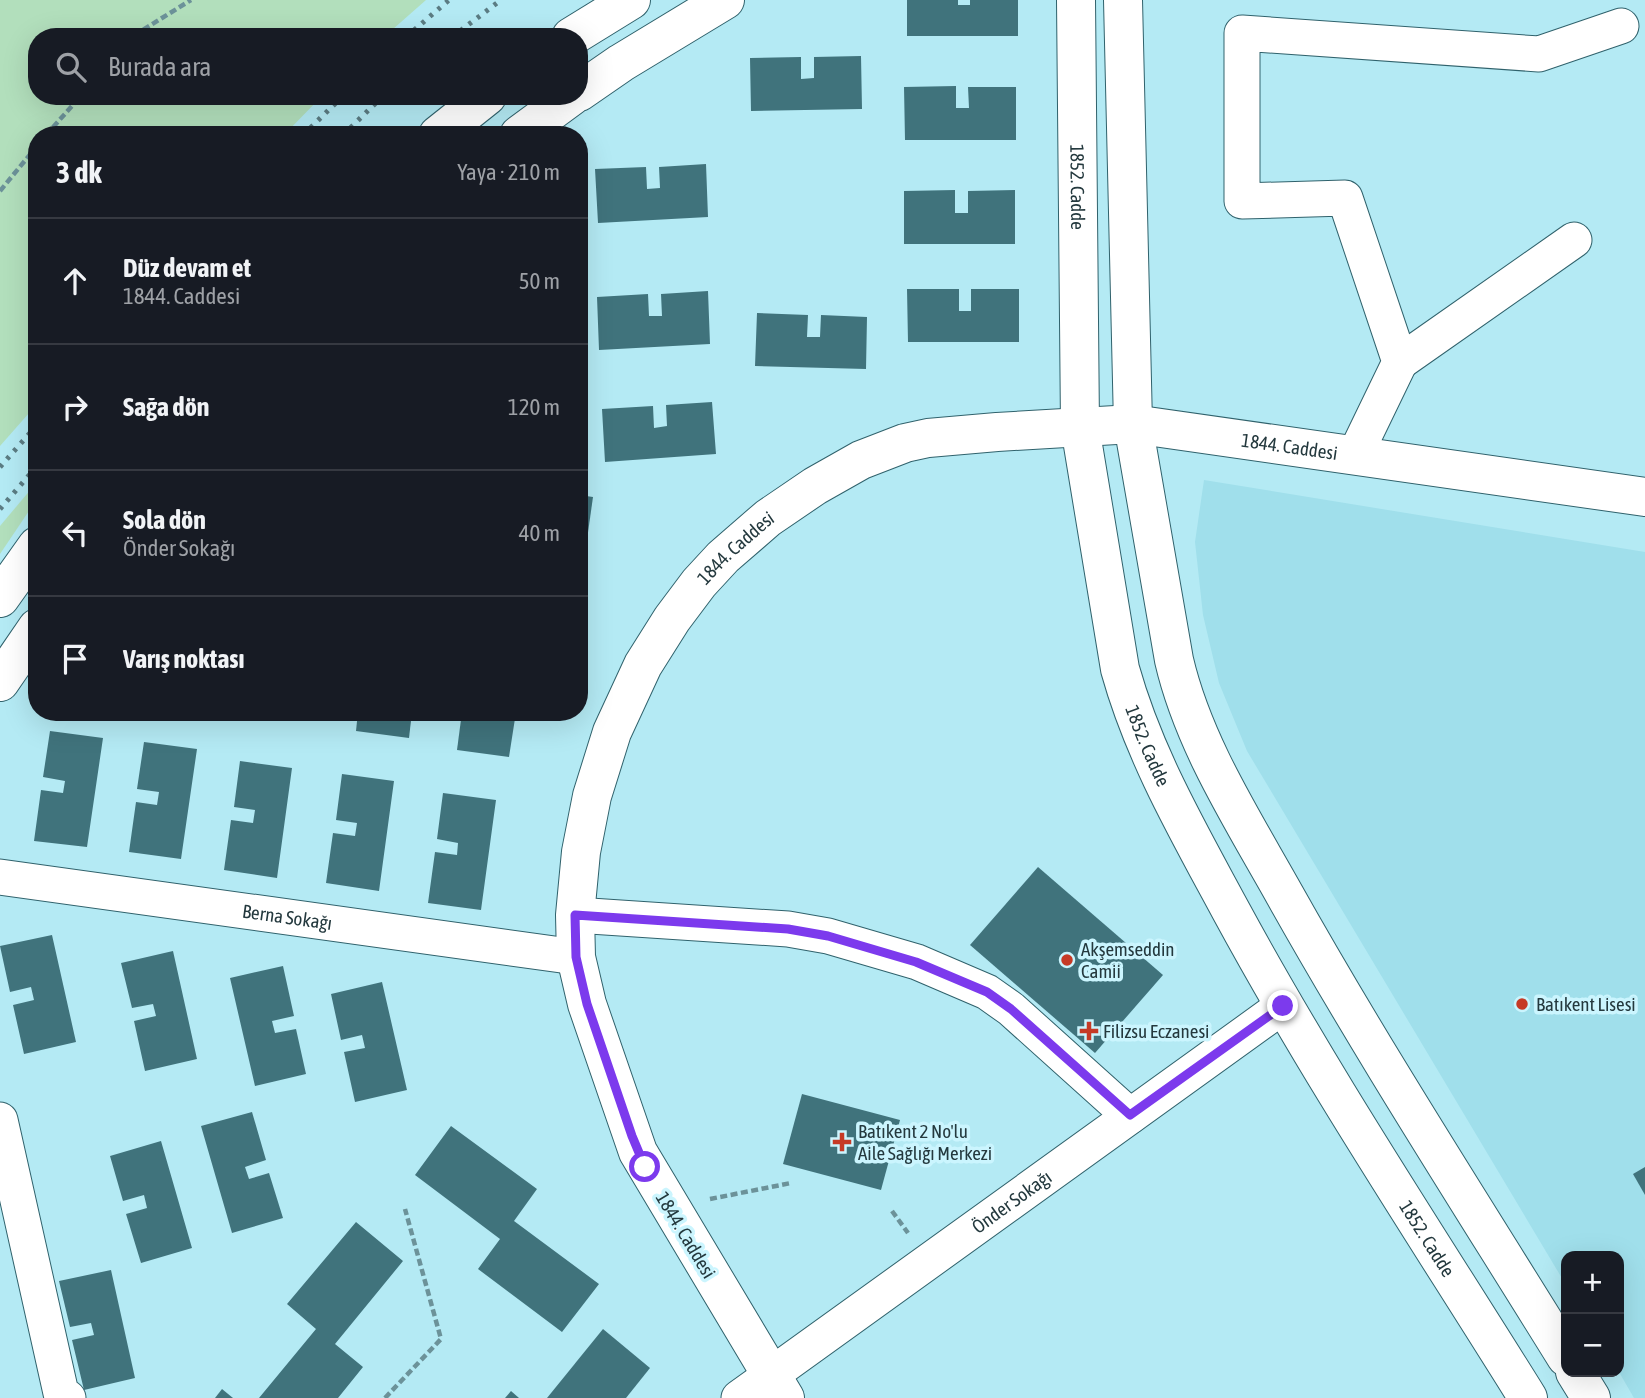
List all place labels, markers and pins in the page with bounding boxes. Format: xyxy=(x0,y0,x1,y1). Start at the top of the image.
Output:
place label: Akşemseddin Camii xyxy=(1081,938,1175,982)
marker: Akşemseddin Camii xyxy=(1059,952,1075,968)
place label: Batıkent Lisesi xyxy=(1536,993,1636,1015)
marker: Batıkent Lisesi xyxy=(1514,996,1530,1012)
place label: Filizsu Eczanesi xyxy=(1103,1020,1209,1042)
marker: Filizsu Eczanesi xyxy=(1081,1023,1097,1039)
place label: Batıkent 2 No'lu Aile Sağlığı Merkezi xyxy=(858,1120,992,1164)
marker: Batıkent 2 No'lu Aile Sağlığı Merkezi xyxy=(832,1132,852,1152)

